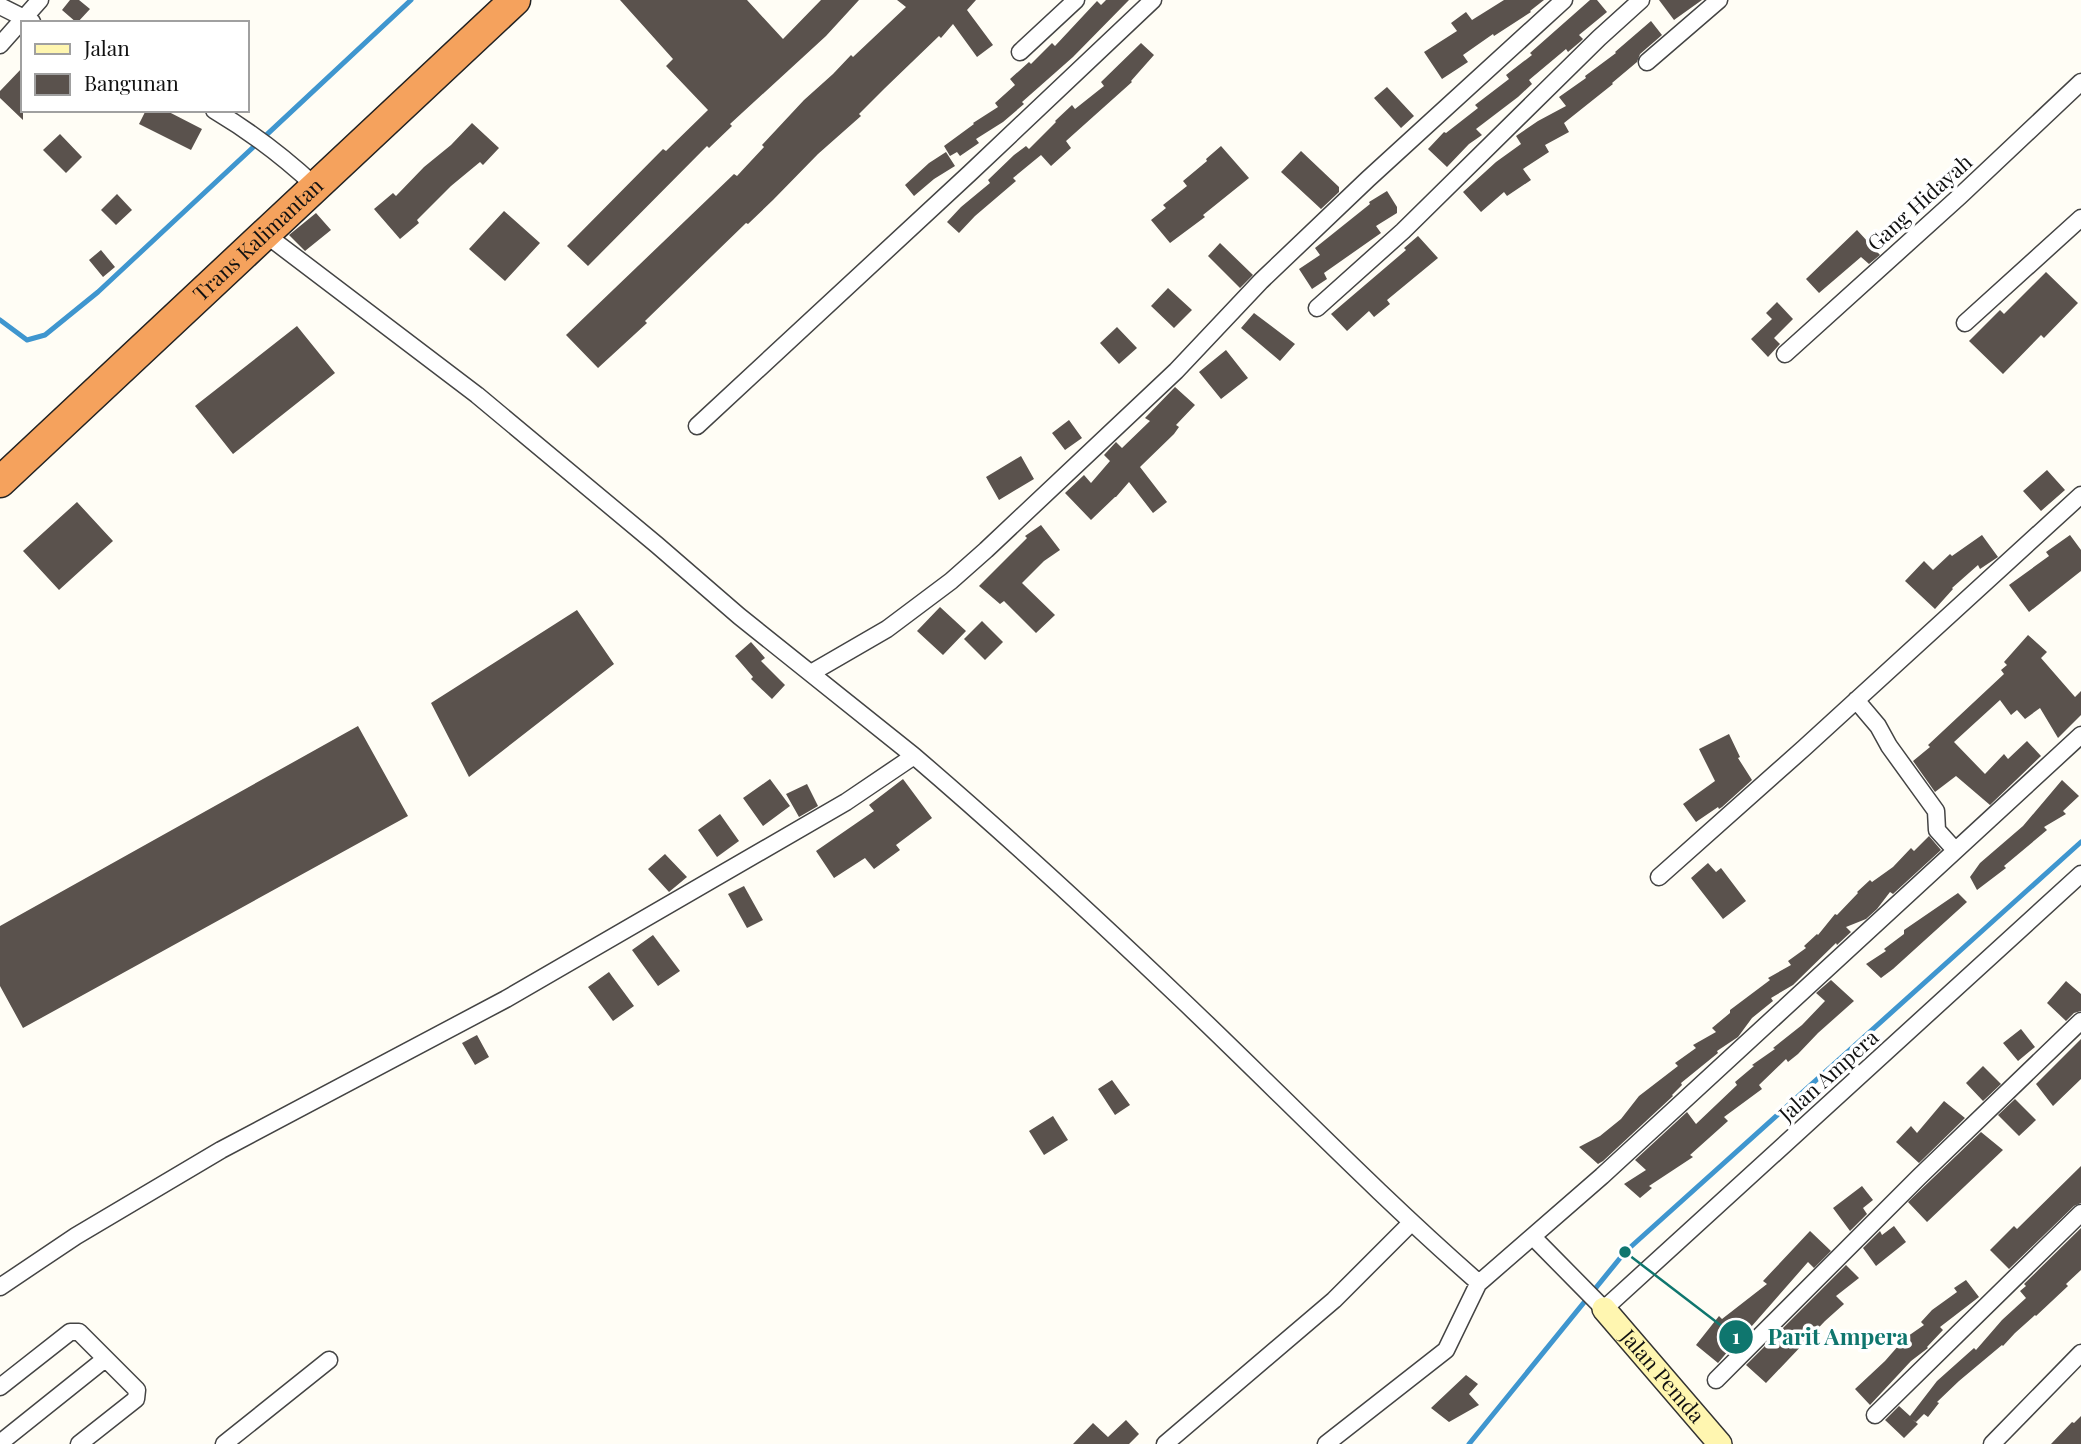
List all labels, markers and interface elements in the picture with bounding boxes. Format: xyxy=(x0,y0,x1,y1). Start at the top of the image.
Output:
legend xyxy=(21,21,248,112)
text: Jalan xyxy=(83,33,130,61)
text: Bangunan xyxy=(84,68,179,96)
street label: Gang Hidayah xyxy=(1860,147,1977,256)
street label: Trans Kalimantan xyxy=(186,171,329,306)
street label: Jalan Ampera xyxy=(1771,1022,1884,1127)
callout: Parit Ampera xyxy=(1719,1315,1923,1359)
text: Parit Ampera xyxy=(1768,1320,1909,1351)
text: 1 xyxy=(1732,1321,1740,1349)
street label: Jalan Pemda xyxy=(1615,1322,1712,1428)

